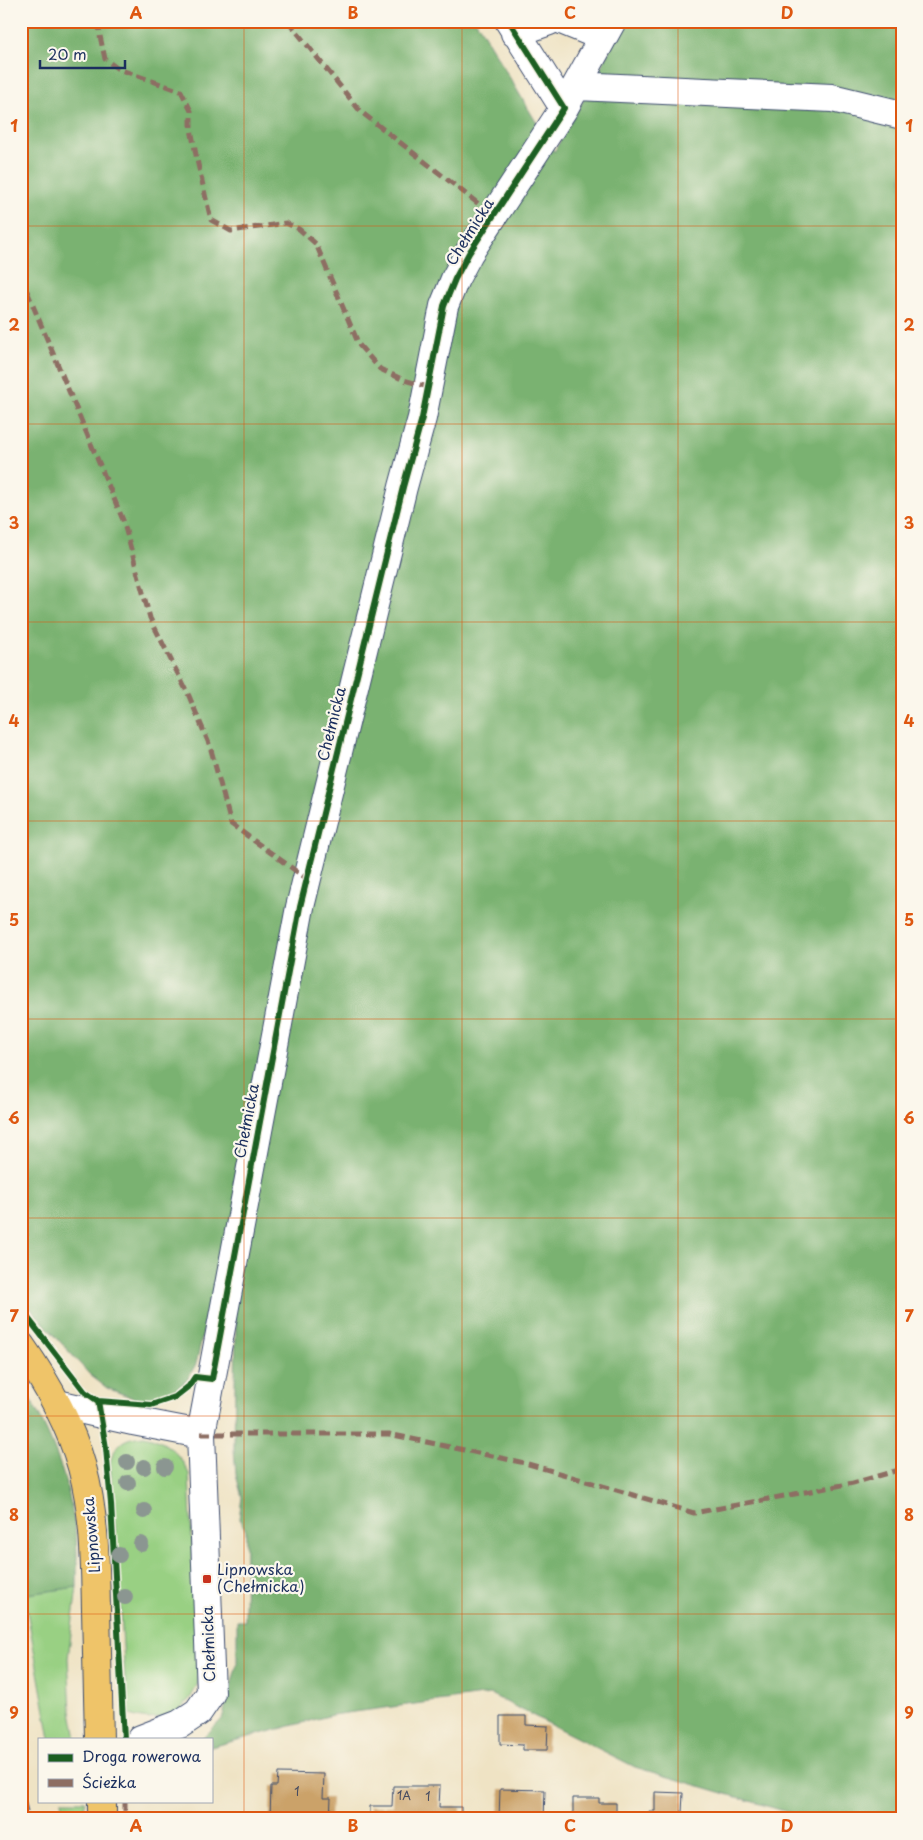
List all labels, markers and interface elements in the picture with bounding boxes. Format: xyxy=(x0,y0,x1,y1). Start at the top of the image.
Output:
text: A xyxy=(130,0,143,24)
text: B xyxy=(348,0,359,24)
text: C xyxy=(564,0,576,24)
text: D xyxy=(781,0,793,24)
scale bar xyxy=(40,38,125,70)
text: 20 m xyxy=(48,42,87,65)
text: 1 xyxy=(10,113,18,137)
text: 1 xyxy=(905,113,913,137)
street label: Chełmicka xyxy=(439,192,499,269)
text: 2 xyxy=(8,312,20,336)
text: 2 xyxy=(903,312,915,336)
text: 3 xyxy=(9,510,19,534)
text: 3 xyxy=(904,510,914,534)
street label: Chełmicka xyxy=(310,683,351,763)
text: 4 xyxy=(9,708,20,732)
text: 4 xyxy=(904,708,915,732)
text: 5 xyxy=(9,907,19,931)
text: 5 xyxy=(904,907,914,931)
street label: Chełmicka xyxy=(227,1081,264,1160)
text: 6 xyxy=(8,1105,20,1129)
text: 6 xyxy=(903,1105,915,1129)
text: 7 xyxy=(9,1303,19,1327)
text: 7 xyxy=(904,1303,914,1327)
street label: Lipnowska xyxy=(76,1496,105,1574)
text: 8 xyxy=(9,1502,19,1526)
text: 8 xyxy=(904,1502,914,1526)
place label: Lipnowska (Chełmicka) xyxy=(217,1557,304,1597)
marker: Lipnowska (Chełmicka) xyxy=(201,1573,213,1585)
street label: Chełmicka xyxy=(195,1605,220,1682)
text: 9 xyxy=(9,1700,19,1724)
text: 9 xyxy=(904,1700,914,1724)
legend xyxy=(38,1738,212,1802)
text: Droga rowerowa xyxy=(82,1744,201,1767)
text: Ścieżka xyxy=(82,1770,137,1793)
house number: 1 xyxy=(294,1782,300,1800)
house number: 1A xyxy=(397,1786,411,1804)
house number: 1 xyxy=(425,1787,431,1805)
text: A xyxy=(130,1813,143,1837)
text: B xyxy=(348,1813,359,1837)
text: C xyxy=(564,1813,576,1837)
text: D xyxy=(781,1813,793,1837)

